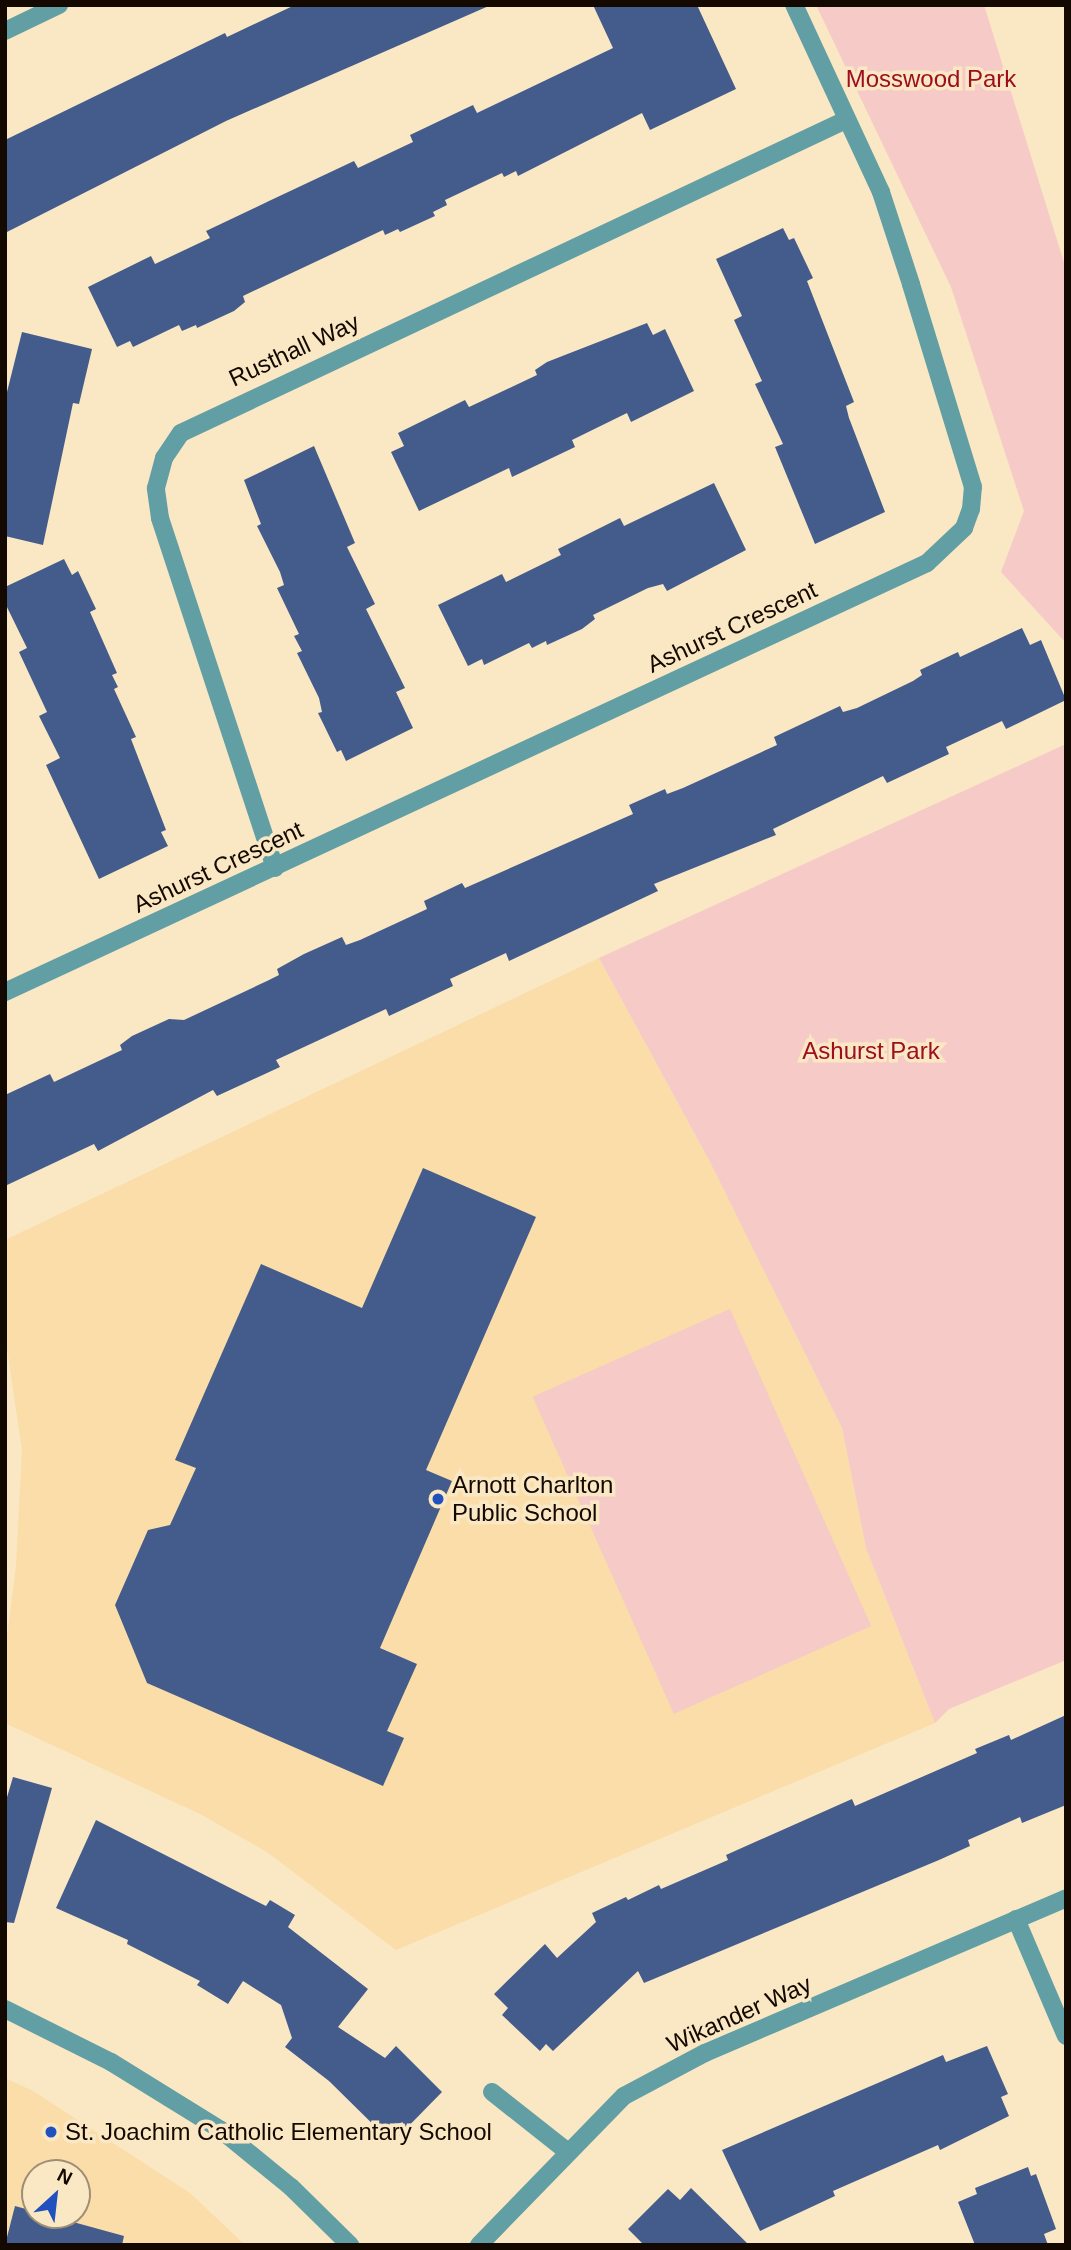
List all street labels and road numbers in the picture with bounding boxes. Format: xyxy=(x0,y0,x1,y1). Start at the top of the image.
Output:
street label: Rusthall Way xyxy=(224,307,364,393)
street label: Ashurst Crescent xyxy=(643,575,821,679)
street label: Ashurst Crescent xyxy=(129,815,307,919)
street label: Wikander Way xyxy=(662,1969,816,2059)

